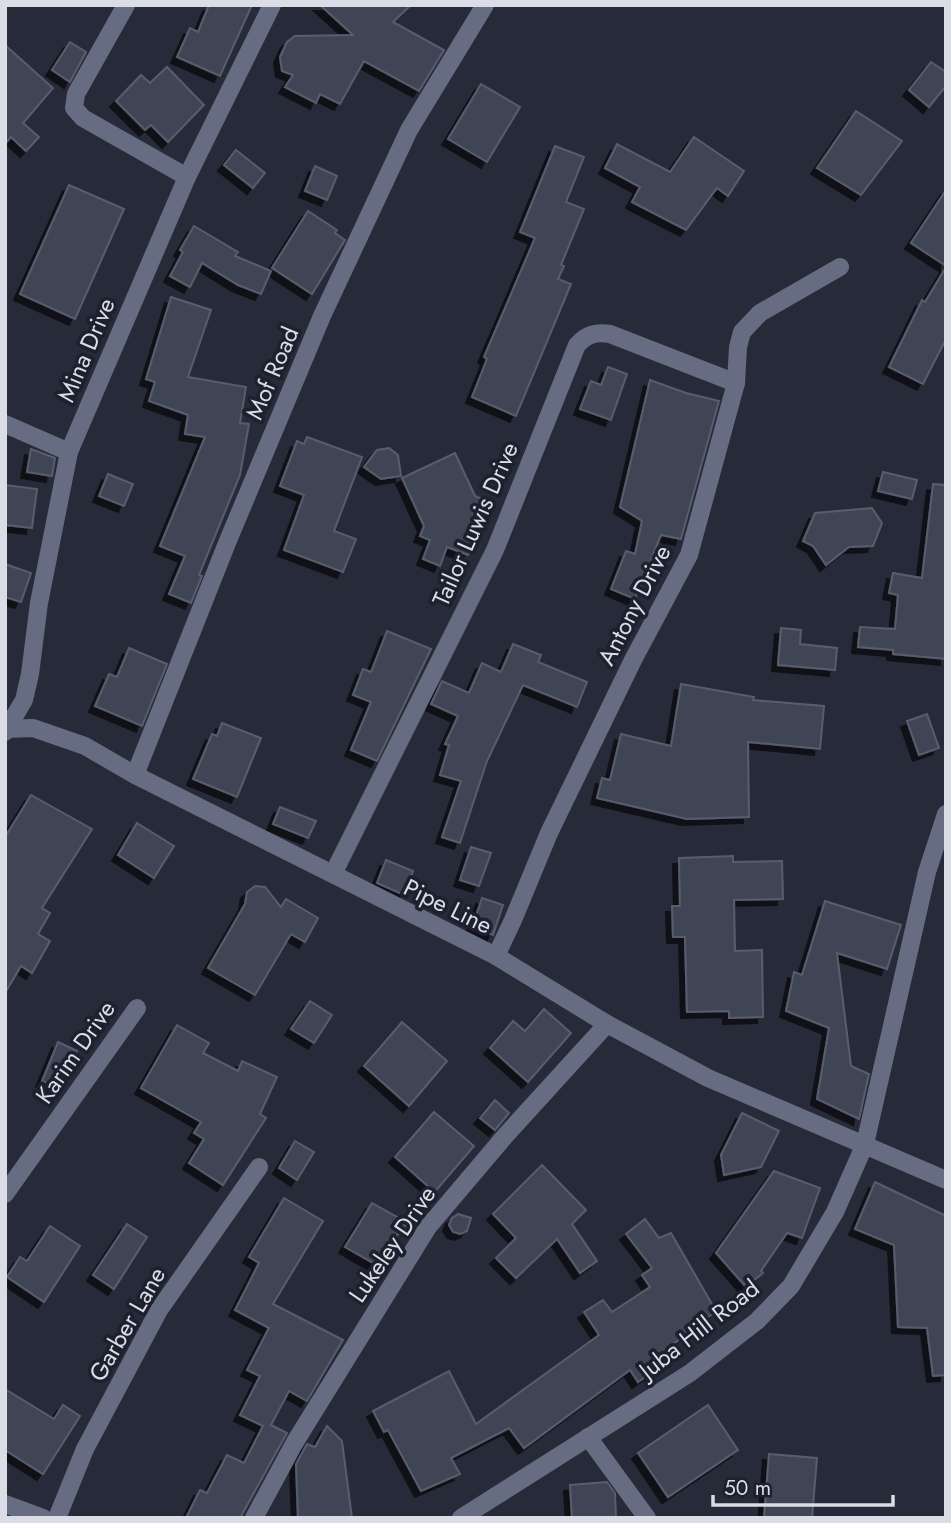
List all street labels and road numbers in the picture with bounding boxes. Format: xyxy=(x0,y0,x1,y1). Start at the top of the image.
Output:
street label: Mina Drive xyxy=(48,292,124,408)
street label: Mof Road xyxy=(237,321,307,425)
street label: Tailor Luwis Drive xyxy=(423,436,527,612)
street label: Antony Drive xyxy=(589,539,679,671)
street label: Pipe Line xyxy=(398,870,498,942)
street label: Karim Drive xyxy=(27,993,123,1111)
street label: Lukeley Drive xyxy=(340,1179,444,1309)
street label: Garber Lane xyxy=(80,1260,174,1388)
street label: Juba Hill Road xyxy=(629,1271,767,1389)

